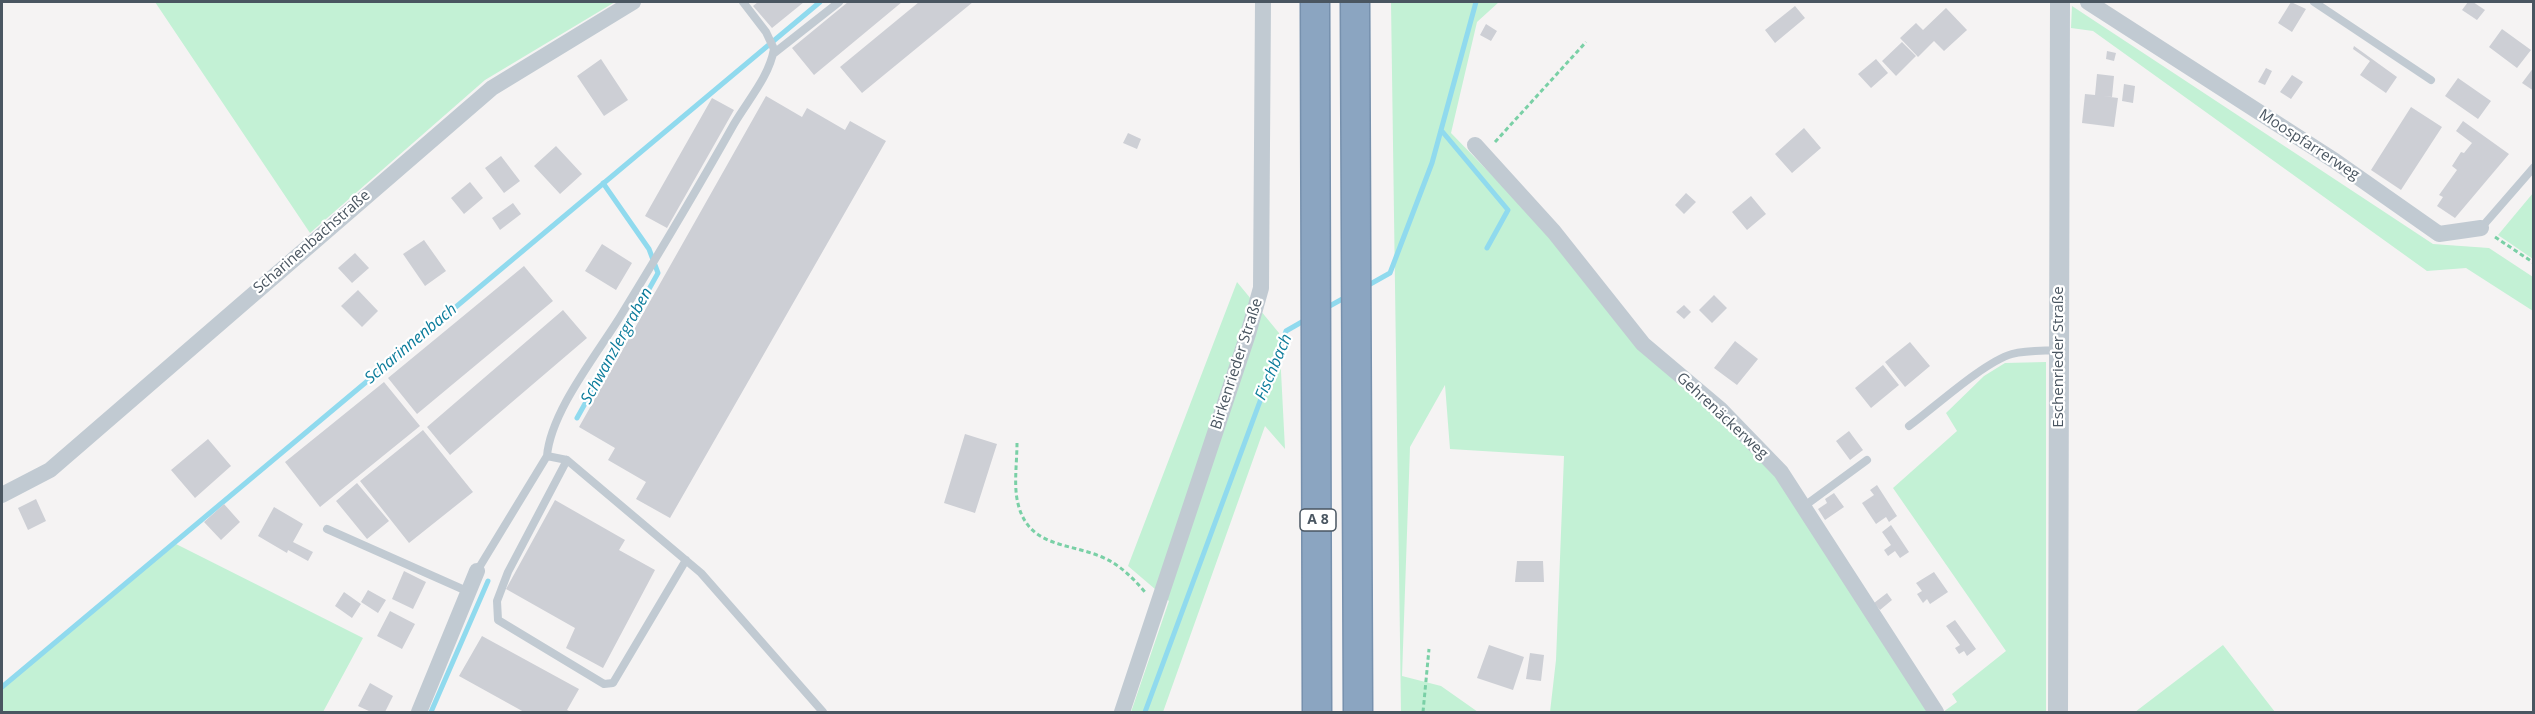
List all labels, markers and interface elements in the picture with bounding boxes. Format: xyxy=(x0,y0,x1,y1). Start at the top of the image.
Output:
street label: Moospfarrerweg xyxy=(2255,106,2363,184)
street label: Scharinenbachstraße xyxy=(250,187,374,297)
water label: Schwanzlergraben xyxy=(577,285,657,407)
street label: Eschenrieder Straße xyxy=(2050,286,2068,428)
street label: Birkenrieder Straße xyxy=(1207,296,1267,432)
water label: Scharinnenbach xyxy=(361,300,461,388)
water label: Fischbach xyxy=(1252,331,1296,403)
street label: Gehrenäckerweg xyxy=(1673,369,1771,463)
road number: A 8 xyxy=(1300,509,1336,531)

